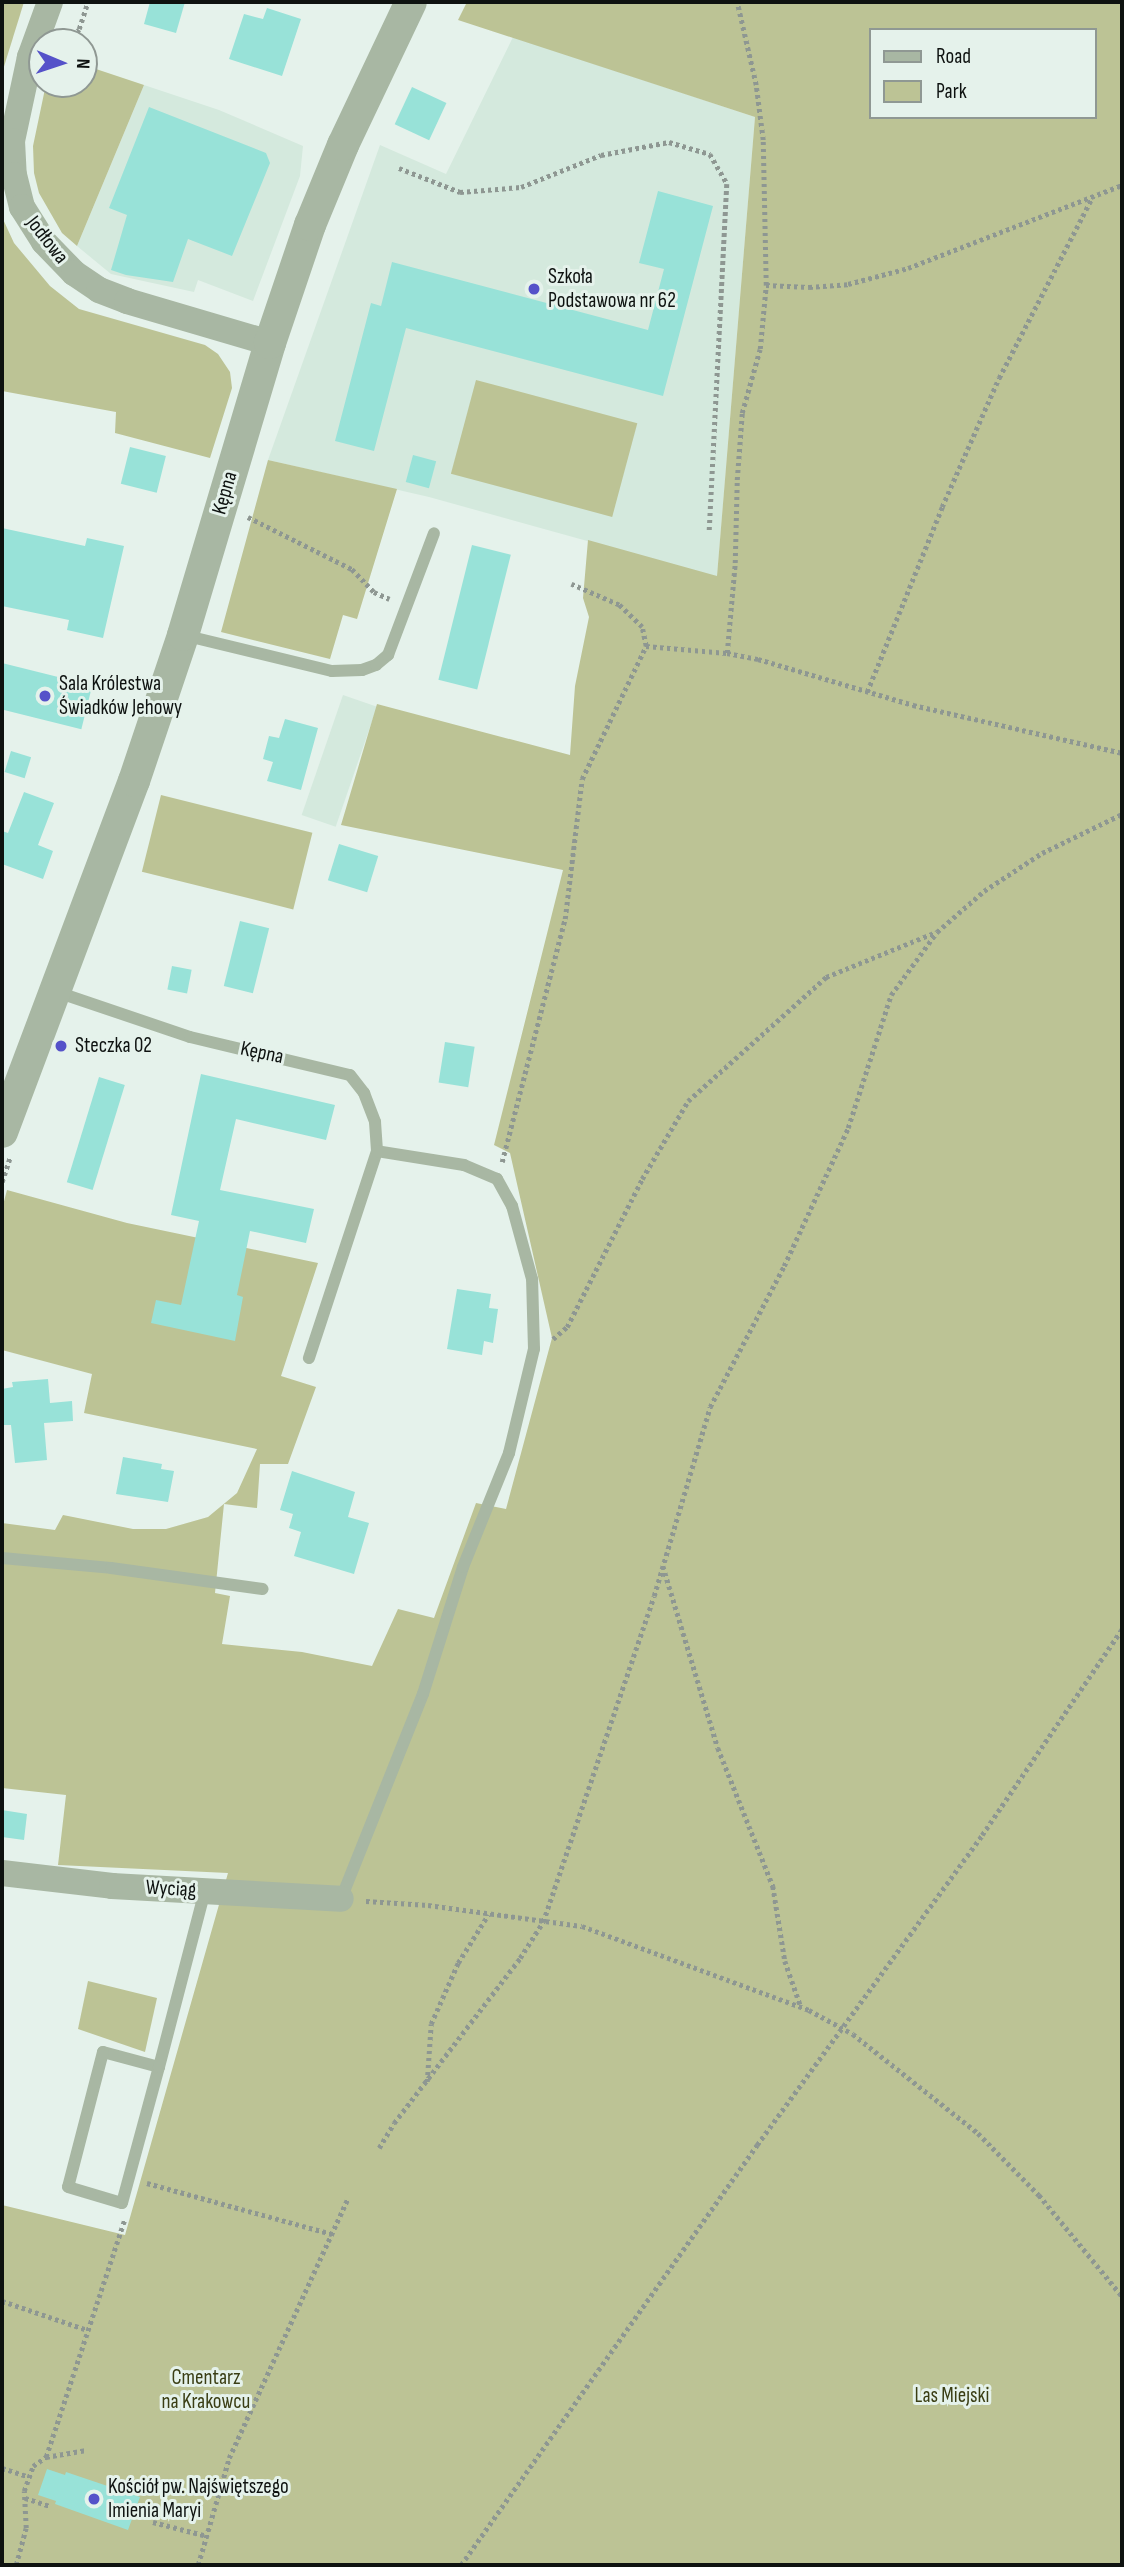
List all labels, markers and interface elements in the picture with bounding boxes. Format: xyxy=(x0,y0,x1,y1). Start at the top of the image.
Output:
north arrow xyxy=(28,28,98,98)
legend xyxy=(869,28,1096,119)
text: Road xyxy=(936,44,971,69)
text: N xyxy=(71,58,94,69)
text: Park xyxy=(936,79,967,104)
street label: Jodłowa xyxy=(20,211,74,269)
place label: Szkoła Podstawowa nr 62 xyxy=(548,264,676,314)
marker: Szkoła Podstawowa nr 62 xyxy=(526,281,542,297)
street label: Kępna xyxy=(207,469,243,517)
place label: Sala Królestwa Świadków Jehowy xyxy=(59,671,182,721)
marker: Sala Królestwa Świadków Jehowy xyxy=(37,688,53,704)
place label: Steczka 02 xyxy=(75,1033,152,1059)
street label: Kępna xyxy=(238,1036,286,1070)
marker: Steczka 02 xyxy=(53,1038,69,1054)
street label: Wyciąg xyxy=(145,1875,197,1903)
park label: Cmentarz na Krakowcu xyxy=(162,2365,250,2415)
park label: Las Miejski xyxy=(915,2383,989,2409)
place label: Kościół pw. Najświętszego Imienia Maryi xyxy=(108,2474,289,2524)
marker: Kościół pw. Najświętszego Imienia Maryi xyxy=(86,2491,102,2507)

